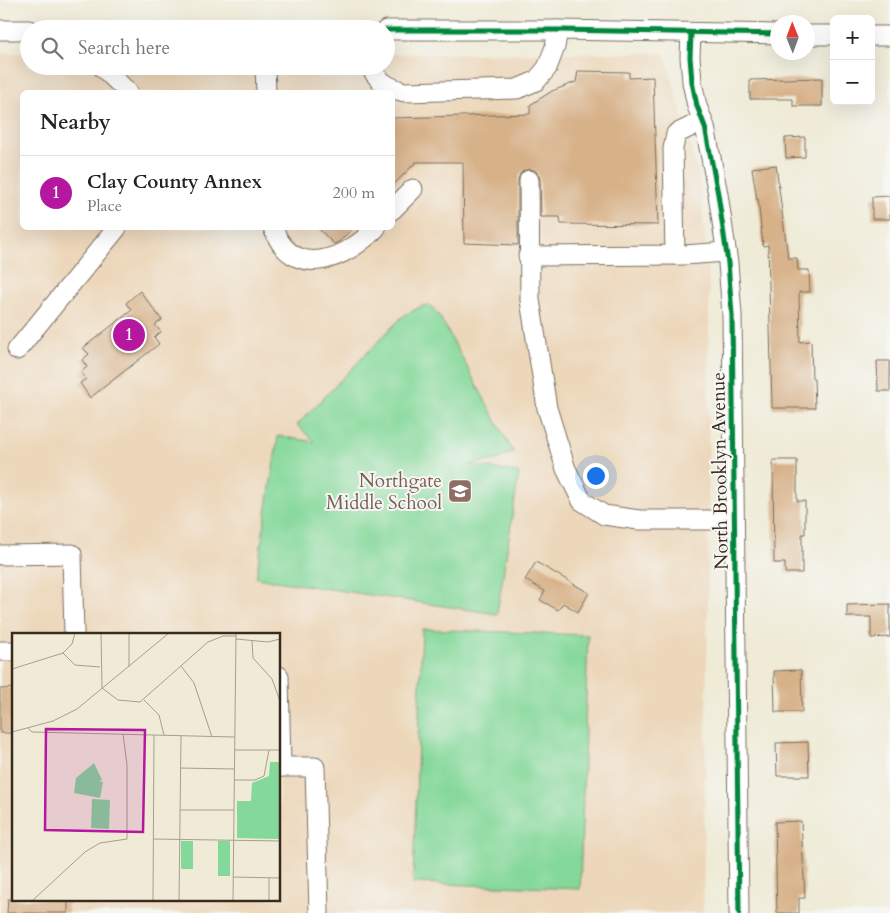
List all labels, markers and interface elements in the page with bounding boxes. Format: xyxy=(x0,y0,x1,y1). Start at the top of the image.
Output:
north arrow xyxy=(770,15,815,60)
map controls xyxy=(830,15,875,105)
button: + xyxy=(830,15,875,60)
search box xyxy=(20,20,395,75)
icon: search xyxy=(38,34,66,62)
text: Search here xyxy=(78,35,170,61)
button: − xyxy=(830,60,875,105)
text: Nearby xyxy=(40,108,111,137)
text: Clay County Annex xyxy=(87,169,262,195)
text: 1 xyxy=(52,182,60,204)
text: 200 m xyxy=(333,182,375,204)
text: Place xyxy=(87,195,122,217)
pin: 1 xyxy=(113,316,145,354)
street label: North Brooklyn Avenue xyxy=(705,372,735,570)
your location xyxy=(583,463,609,489)
place label: Northgate Middle School xyxy=(326,468,442,516)
school or university icon: Northgate Middle School xyxy=(447,478,473,504)
inset map xyxy=(12,633,280,900)

